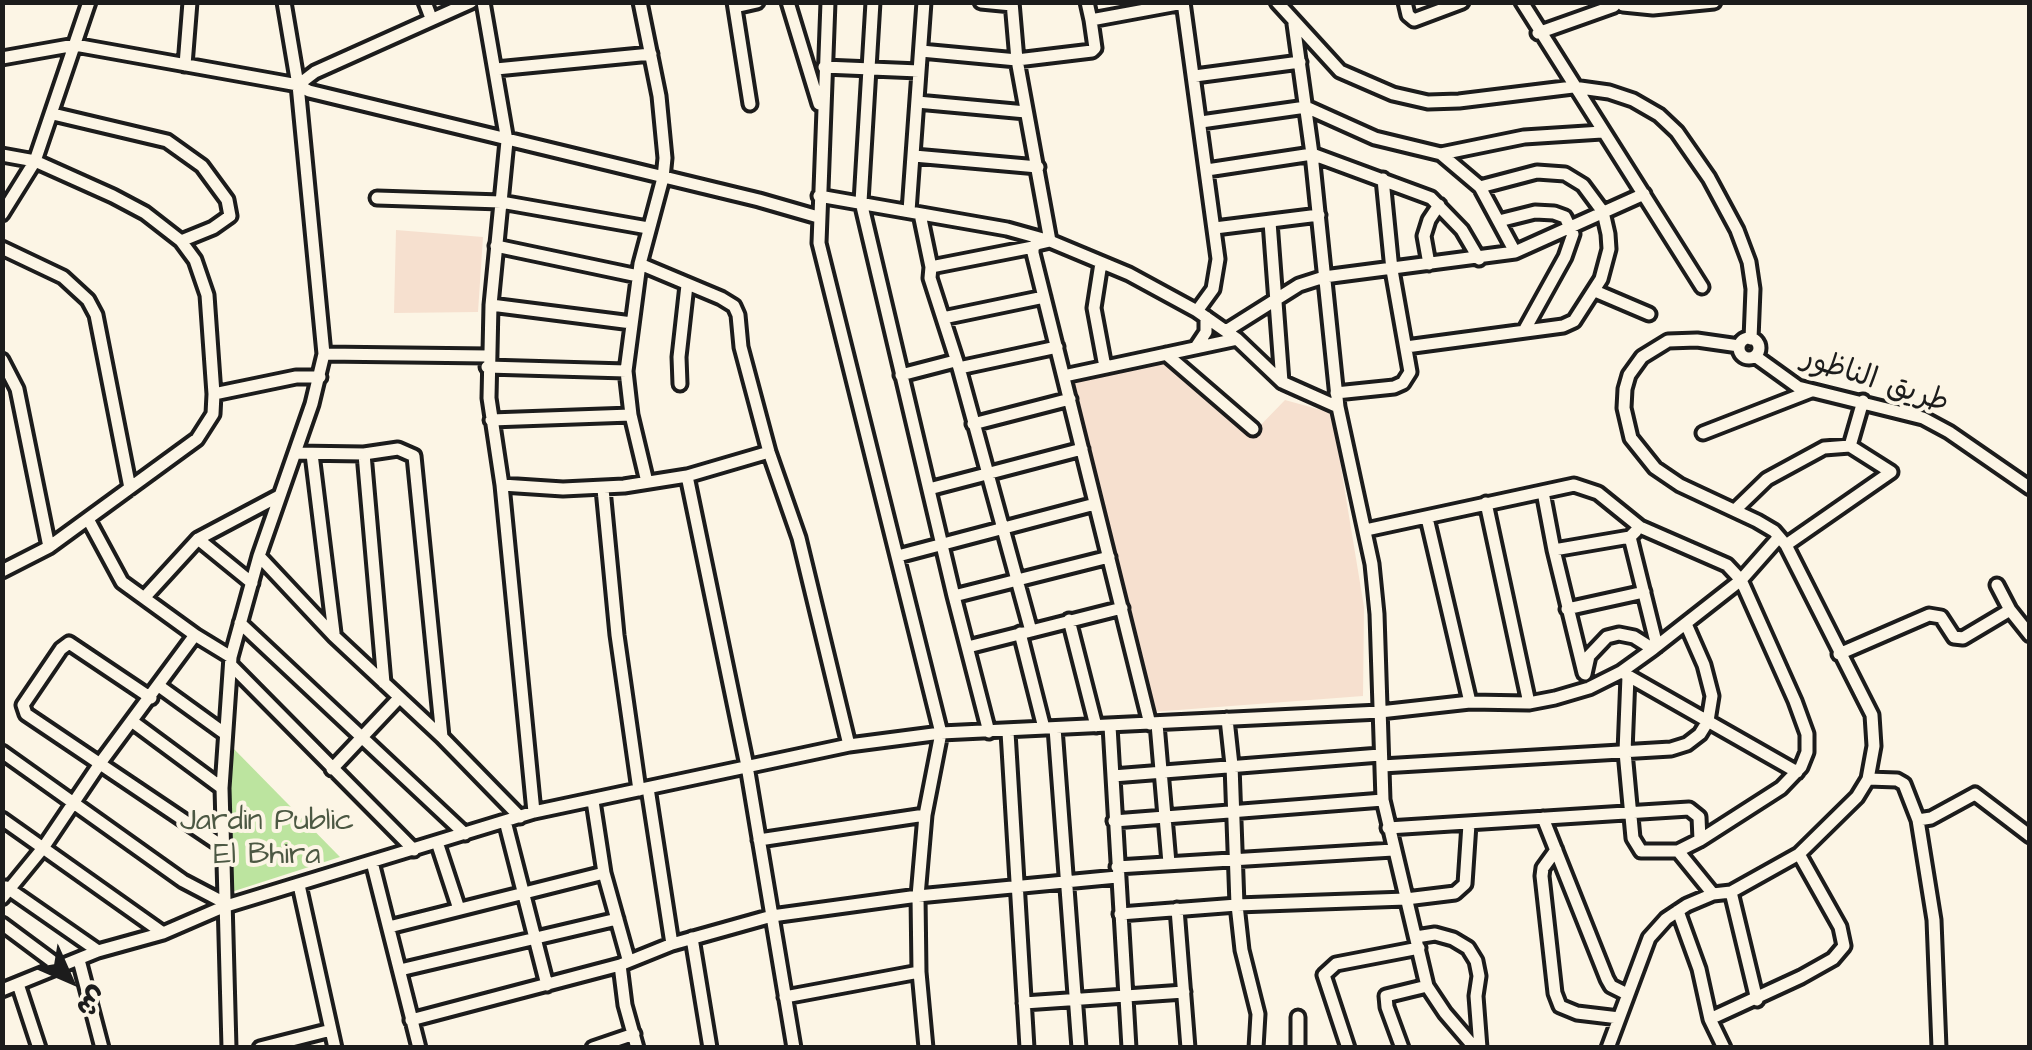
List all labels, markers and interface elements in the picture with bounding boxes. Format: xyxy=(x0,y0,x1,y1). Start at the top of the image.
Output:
street label: طريق الناظور xyxy=(1797,341,1953,423)
park label: Jardin Public El Bhira xyxy=(180,805,354,876)
north arrow xyxy=(20,930,120,1030)
text: ش xyxy=(67,977,116,1026)

